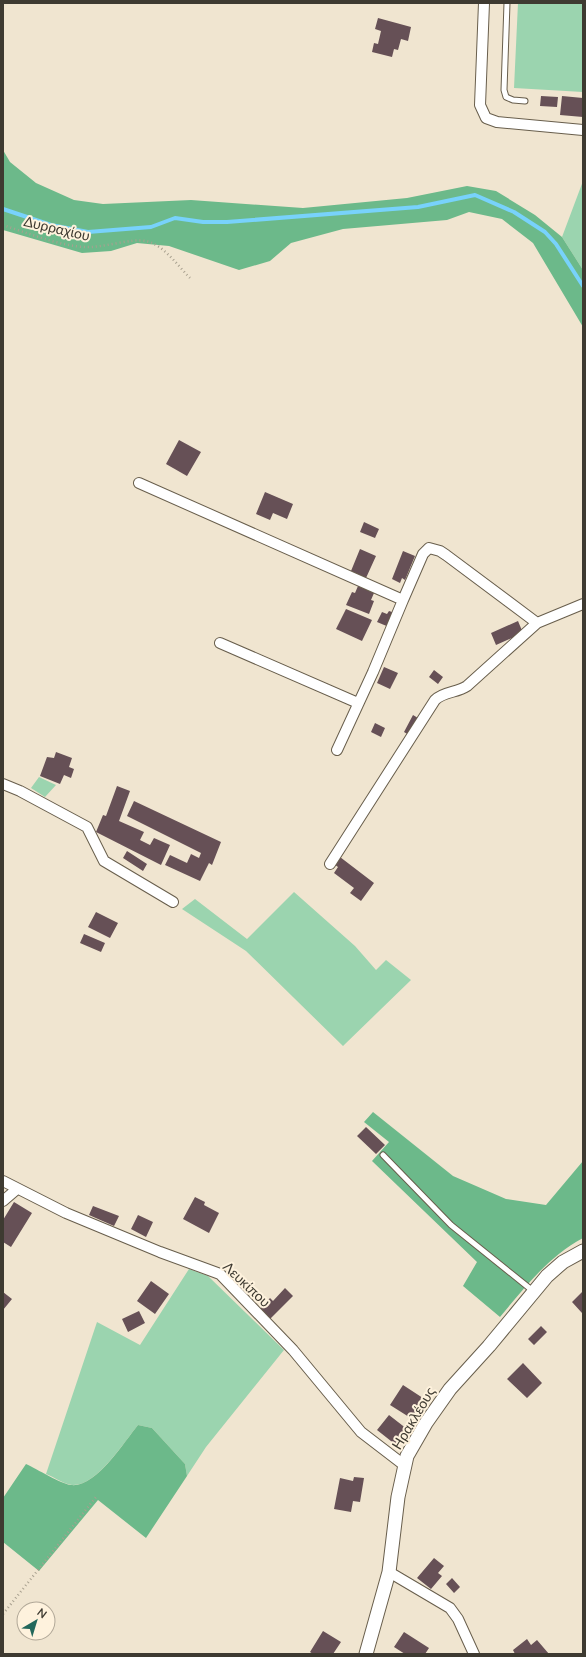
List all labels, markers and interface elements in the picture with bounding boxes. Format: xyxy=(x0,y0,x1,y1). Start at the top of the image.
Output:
street label: Δυρραχίου xyxy=(22,212,92,244)
street label: Λευκίπου xyxy=(220,1258,274,1310)
street label: Ηρακλέους xyxy=(388,1383,438,1452)
north arrow xyxy=(16,1601,56,1641)
text: N xyxy=(35,1605,50,1620)

